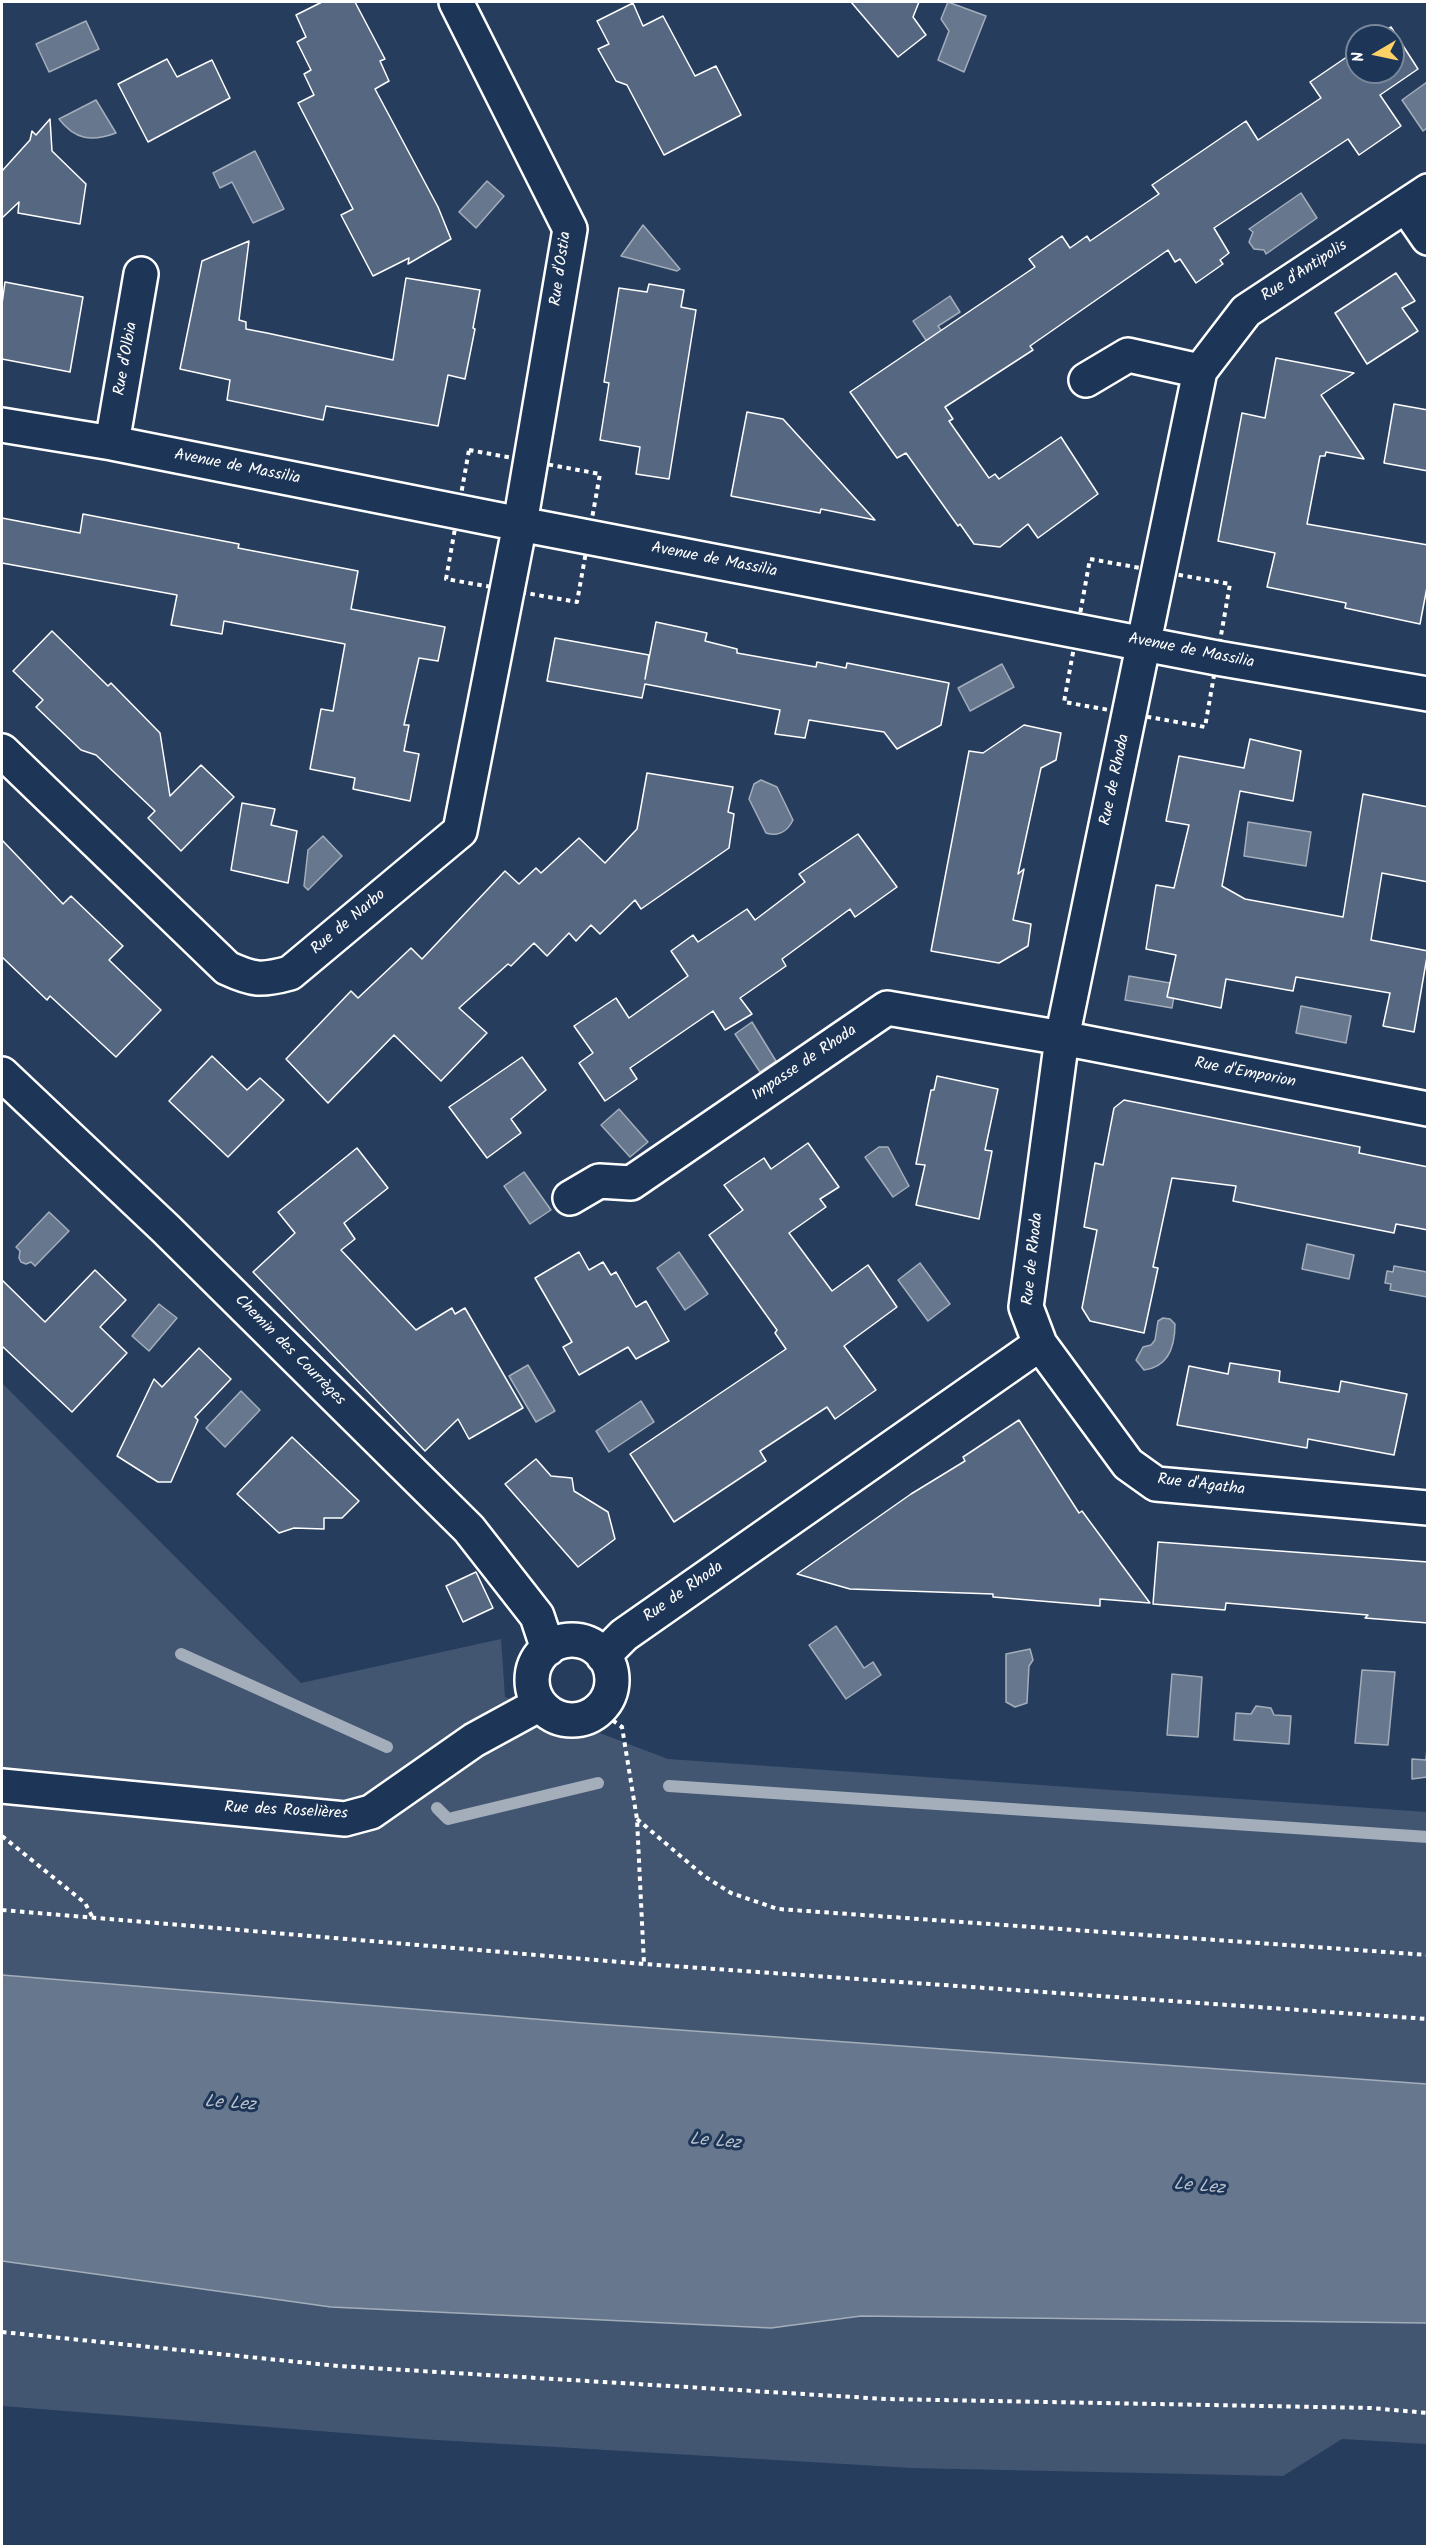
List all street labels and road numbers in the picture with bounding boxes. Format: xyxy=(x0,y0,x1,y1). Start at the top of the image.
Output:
street label: Rue d'Ostia xyxy=(547,230,577,308)
street label: Rue d'Antipolis xyxy=(1258,237,1352,307)
street label: Rue d'Olbia xyxy=(111,321,143,397)
street label: Avenue de Massilia xyxy=(172,446,302,490)
street label: Avenue de Massilia xyxy=(649,539,779,583)
street label: Avenue de Massilia xyxy=(1126,630,1256,674)
street label: Rue de Rhoda xyxy=(1097,733,1135,827)
street label: Rue de Narbo xyxy=(308,886,390,960)
street label: Impasse de Rhoda xyxy=(749,1022,861,1106)
street label: Rue d'Emporion xyxy=(1193,1055,1297,1093)
street label: Rue de Rhoda xyxy=(1020,1212,1048,1306)
street label: Chemin des Courrèges xyxy=(230,1292,348,1410)
street label: Rue d'Agatha xyxy=(1156,1471,1246,1501)
street label: Rue de Rhoda xyxy=(640,1558,728,1628)
street label: Rue des Roselières xyxy=(224,1799,348,1825)

